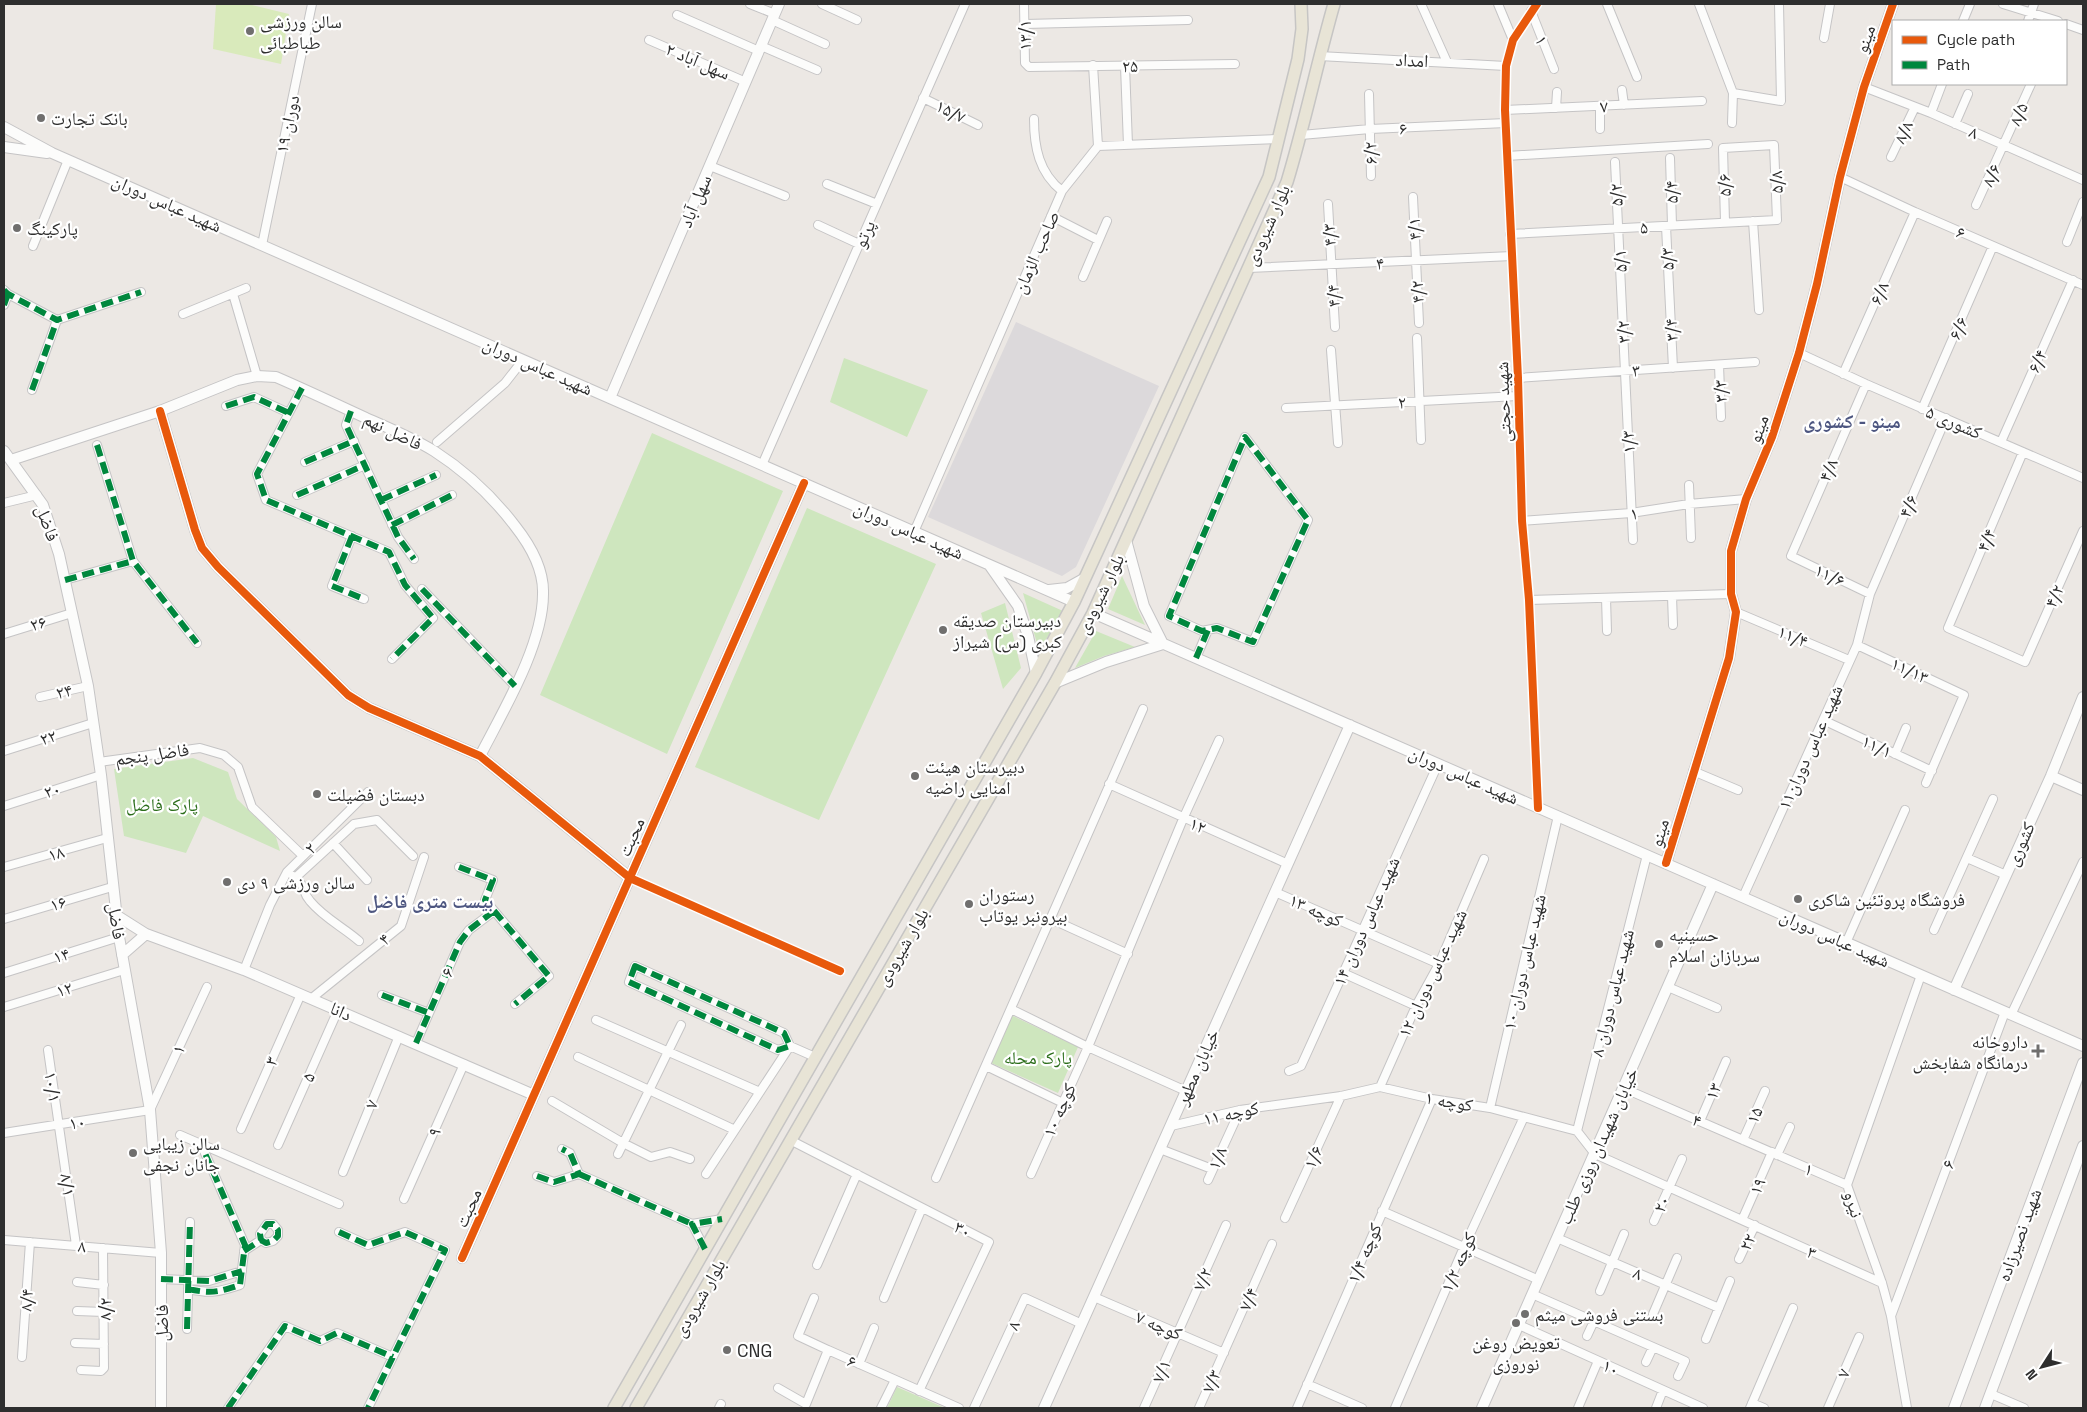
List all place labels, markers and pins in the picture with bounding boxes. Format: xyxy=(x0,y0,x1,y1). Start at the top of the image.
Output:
place label: سالن ورزشی طباطبائی xyxy=(260,10,342,54)
marker: سالن ورزشی طباطبائی xyxy=(244,25,256,37)
place label: بانک تجارت xyxy=(51,107,128,130)
marker: بانک تجارت xyxy=(35,112,47,124)
place label: پارکینگ xyxy=(27,217,78,240)
marker: پارکینگ xyxy=(11,222,23,234)
place label: دبیرستان صدیقه کبری (س) شیراز xyxy=(952,609,1063,653)
marker: دبیرستان صدیقه کبری (س) شیراز xyxy=(937,624,949,636)
place label: دبیرستان هیئت امنایی راضیه xyxy=(925,755,1025,799)
marker: دبیرستان هیئت امنایی راضیه xyxy=(909,770,921,782)
place label: دبستان فضیلت xyxy=(327,783,425,806)
marker: دبستان فضیلت xyxy=(311,788,323,800)
place label: سالن ورزشی ۹ دی xyxy=(237,871,355,894)
marker: سالن ورزشی ۹ دی xyxy=(221,876,233,888)
place label: رستوران بیرونبر یوتاب xyxy=(979,883,1068,927)
place label: فروشگاه پروتئین شاکری xyxy=(1808,888,1965,911)
marker: فروشگاه پروتئین شاکری xyxy=(1792,893,1804,905)
marker: رستوران بیرونبر یوتاب xyxy=(963,898,975,910)
place label: حسینیه سربازان اسلام xyxy=(1669,923,1760,968)
marker: حسینیه سربازان اسلام xyxy=(1653,938,1665,950)
place label: داروخانه درمانگاه شفابخش xyxy=(1912,1030,2028,1074)
marker: داروخانه درمانگاه شفابخش xyxy=(2032,1045,2044,1057)
place label: سالن زیبایی جانان نجفی xyxy=(143,1132,220,1176)
marker: سالن زیبایی جانان نجفی xyxy=(127,1147,139,1159)
place label: بستنی فروشی میثم xyxy=(1535,1303,1663,1327)
marker: بستنی فروشی میثم xyxy=(1519,1308,1531,1320)
marker: تعویض روغن نوروزی xyxy=(1510,1317,1522,1329)
place label: تعویض روغن نوروزی xyxy=(1472,1331,1560,1375)
place label: CNG xyxy=(737,1339,772,1362)
marker: CNG xyxy=(721,1344,733,1356)

